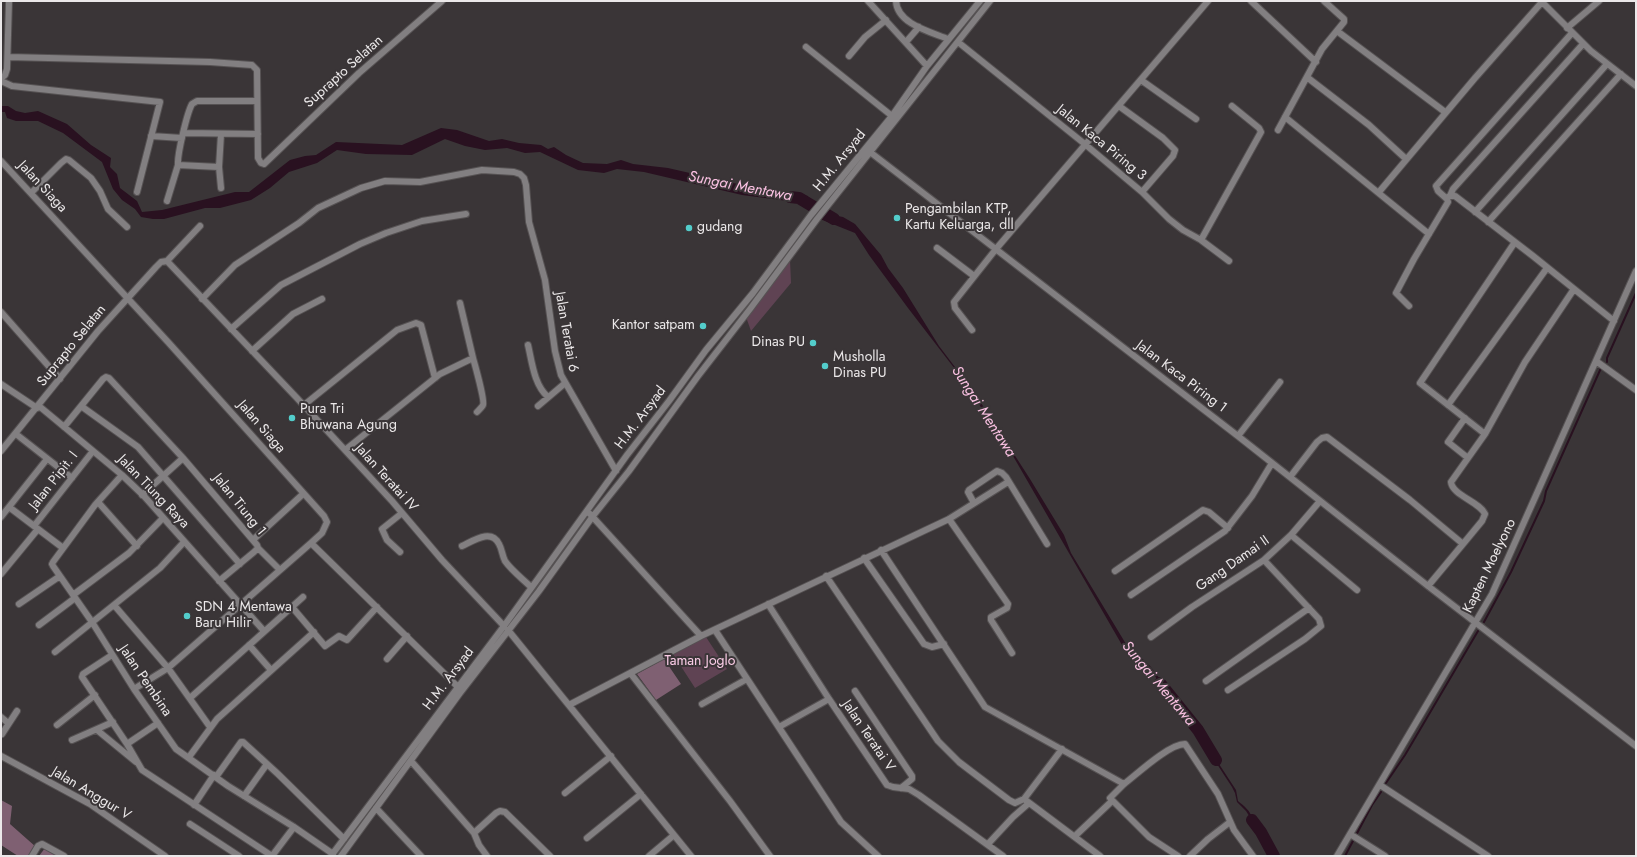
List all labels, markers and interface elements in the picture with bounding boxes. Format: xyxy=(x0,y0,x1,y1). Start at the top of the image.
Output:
street label: Suprapto Selatan xyxy=(301,32,387,112)
street label: Jalan Kaca Piring 3 xyxy=(1053,102,1149,184)
street label: H.M. Arsyad xyxy=(810,127,870,195)
street label: Jalan Siaga xyxy=(14,158,70,216)
water label: Sungai Mentawa xyxy=(687,168,793,206)
place label: Pengambilan KTP, Kartu Keluarga, dll xyxy=(905,202,1014,234)
marker: Pengambilan KTP, Kartu Keluarga, dll xyxy=(892,213,902,223)
place label: gudang xyxy=(697,220,742,236)
marker: gudang xyxy=(684,223,694,233)
street label: Jalan Teratai 6 xyxy=(551,290,581,374)
street label: Suprapto Selatan xyxy=(34,302,110,390)
place label: Kantor satpam xyxy=(612,318,695,334)
marker: Kantor satpam xyxy=(698,321,708,331)
place label: Dinas PU xyxy=(751,335,805,351)
street label: Jalan Kaca Piring 1 xyxy=(1132,337,1230,417)
marker: Dinas PU xyxy=(808,338,818,348)
place label: Musholla Dinas PU xyxy=(833,350,887,382)
marker: Musholla Dinas PU xyxy=(820,361,830,371)
water label: Sungai Mentawa xyxy=(947,363,1019,461)
street label: H.M. Arsyad xyxy=(612,383,670,453)
street label: Jalan Siaga xyxy=(234,397,288,457)
place label: Pura Tri Bhuwana Agung xyxy=(300,402,397,434)
marker: Pura Tri Bhuwana Agung xyxy=(287,413,297,423)
street label: Jalan Teratai IV xyxy=(351,440,421,516)
street label: Jalan Pipit. I xyxy=(26,448,82,514)
street label: Jalan Tiung Raya xyxy=(114,452,192,532)
street label: Jalan Tiung 1 xyxy=(209,471,269,539)
street label: Kapten Moelyono xyxy=(1460,516,1520,616)
street label: Gang Damai II xyxy=(1193,533,1273,595)
place label: SDN 4 Mentawa Baru Hilir xyxy=(195,600,292,632)
marker: SDN 4 Mentawa Baru Hilir xyxy=(182,611,192,621)
water label: Sungai Mentawa xyxy=(1117,638,1199,730)
street label: Jalan Pembina xyxy=(115,642,175,720)
street label: H.M. Arsyad xyxy=(420,644,478,714)
park label: Taman Joglo xyxy=(665,654,735,670)
street label: Jalan Teratai V xyxy=(838,697,898,775)
street label: Jalan Anggur V xyxy=(48,764,134,824)

